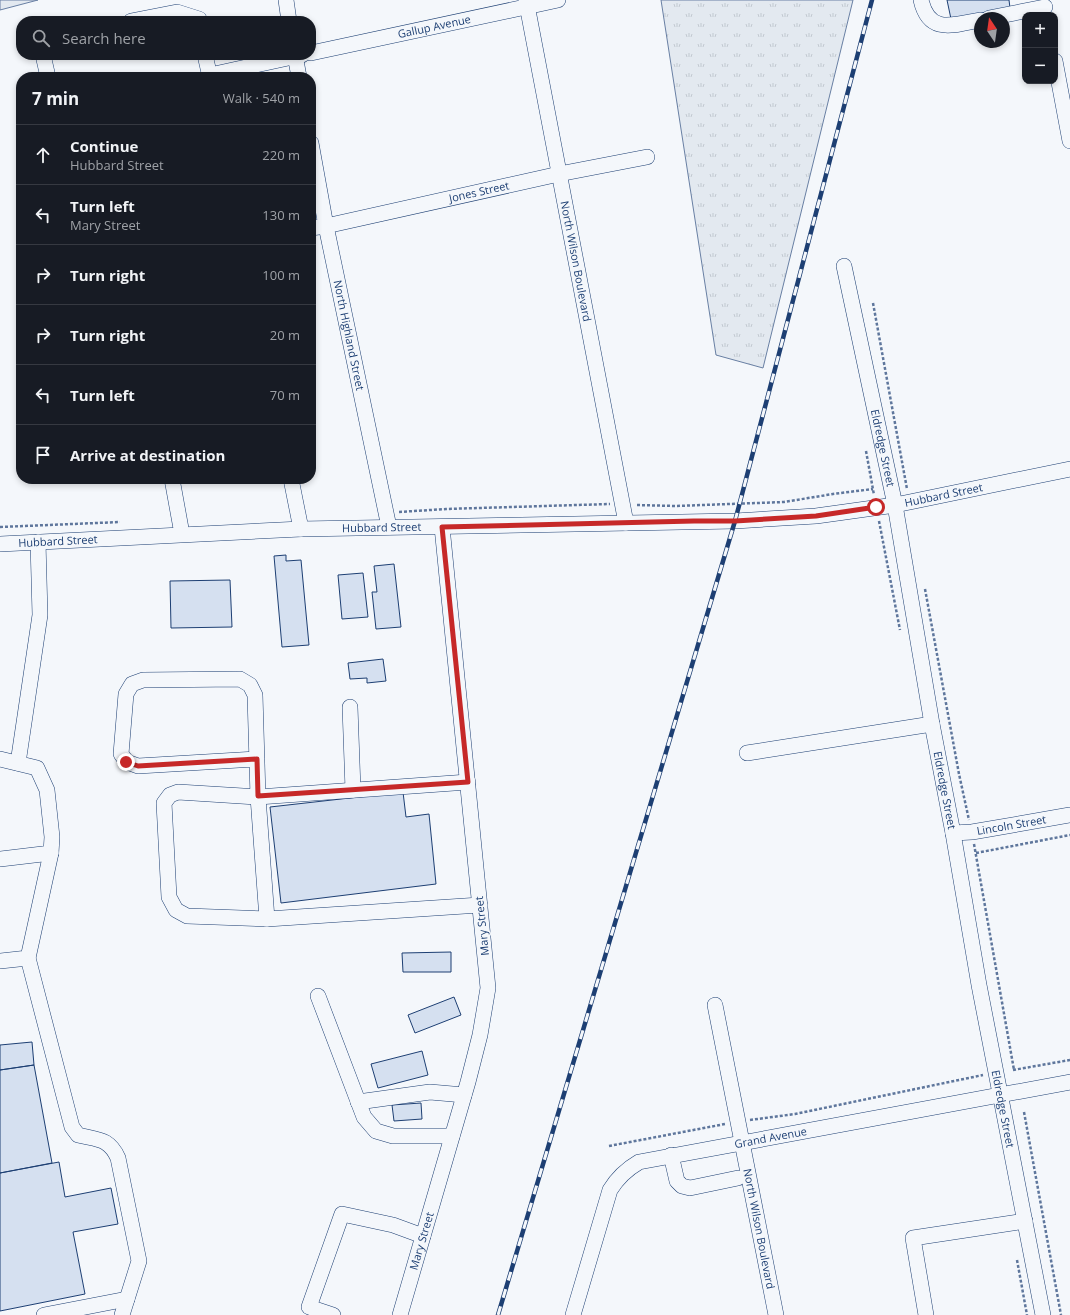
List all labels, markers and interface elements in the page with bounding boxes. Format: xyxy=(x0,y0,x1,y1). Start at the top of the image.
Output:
street label: Gallup Avenue xyxy=(396,11,472,41)
north arrow xyxy=(974,12,1010,48)
map controls xyxy=(1022,12,1058,84)
button: + xyxy=(1022,12,1058,48)
search box xyxy=(16,16,316,60)
icon: search xyxy=(30,27,52,49)
text: Search here xyxy=(62,28,146,48)
button: − xyxy=(1022,48,1058,84)
text: 7 min xyxy=(32,87,79,110)
text: Walk · 540 m xyxy=(223,89,300,107)
text: Continue xyxy=(70,136,138,156)
icon: ahead xyxy=(32,144,54,166)
text: 220 m xyxy=(262,146,300,164)
text: Hubbard Street xyxy=(70,156,164,174)
street label: Jones Street xyxy=(446,177,511,206)
text: Turn left xyxy=(70,196,135,216)
street label: North Wilson Boulevard xyxy=(558,200,595,323)
icon: left xyxy=(32,204,54,226)
text: 130 m xyxy=(262,206,300,224)
text: Mary Street xyxy=(70,216,140,234)
icon: right xyxy=(32,264,54,286)
text: Turn right xyxy=(70,265,145,285)
text: 100 m xyxy=(262,266,300,284)
street label: North Highland Street xyxy=(330,279,368,392)
icon: right xyxy=(32,324,54,346)
text: Turn right xyxy=(70,325,145,345)
text: 20 m xyxy=(270,326,300,344)
icon: left xyxy=(32,384,54,406)
text: Turn left xyxy=(70,385,135,405)
text: 70 m xyxy=(270,386,300,404)
street label: Eldredge Street xyxy=(868,408,899,488)
icon: arrive xyxy=(32,444,54,466)
text: Arrive at destination xyxy=(70,445,225,465)
street label: Hubbard Street xyxy=(903,479,984,510)
route start xyxy=(867,498,885,516)
street label: Hubbard Street xyxy=(342,519,421,535)
street label: Hubbard Street xyxy=(18,531,98,550)
street label: Eldredge Street xyxy=(930,750,960,830)
route end xyxy=(117,753,135,771)
street label: Lincoln Street xyxy=(975,811,1047,838)
street label: Mary Street xyxy=(471,896,492,956)
street label: Eldredge Street xyxy=(989,1069,1018,1149)
street label: Grand Avenue xyxy=(733,1123,808,1151)
street label: North Wilson Boulevard xyxy=(740,1167,779,1290)
street label: Mary Street xyxy=(406,1210,437,1272)

